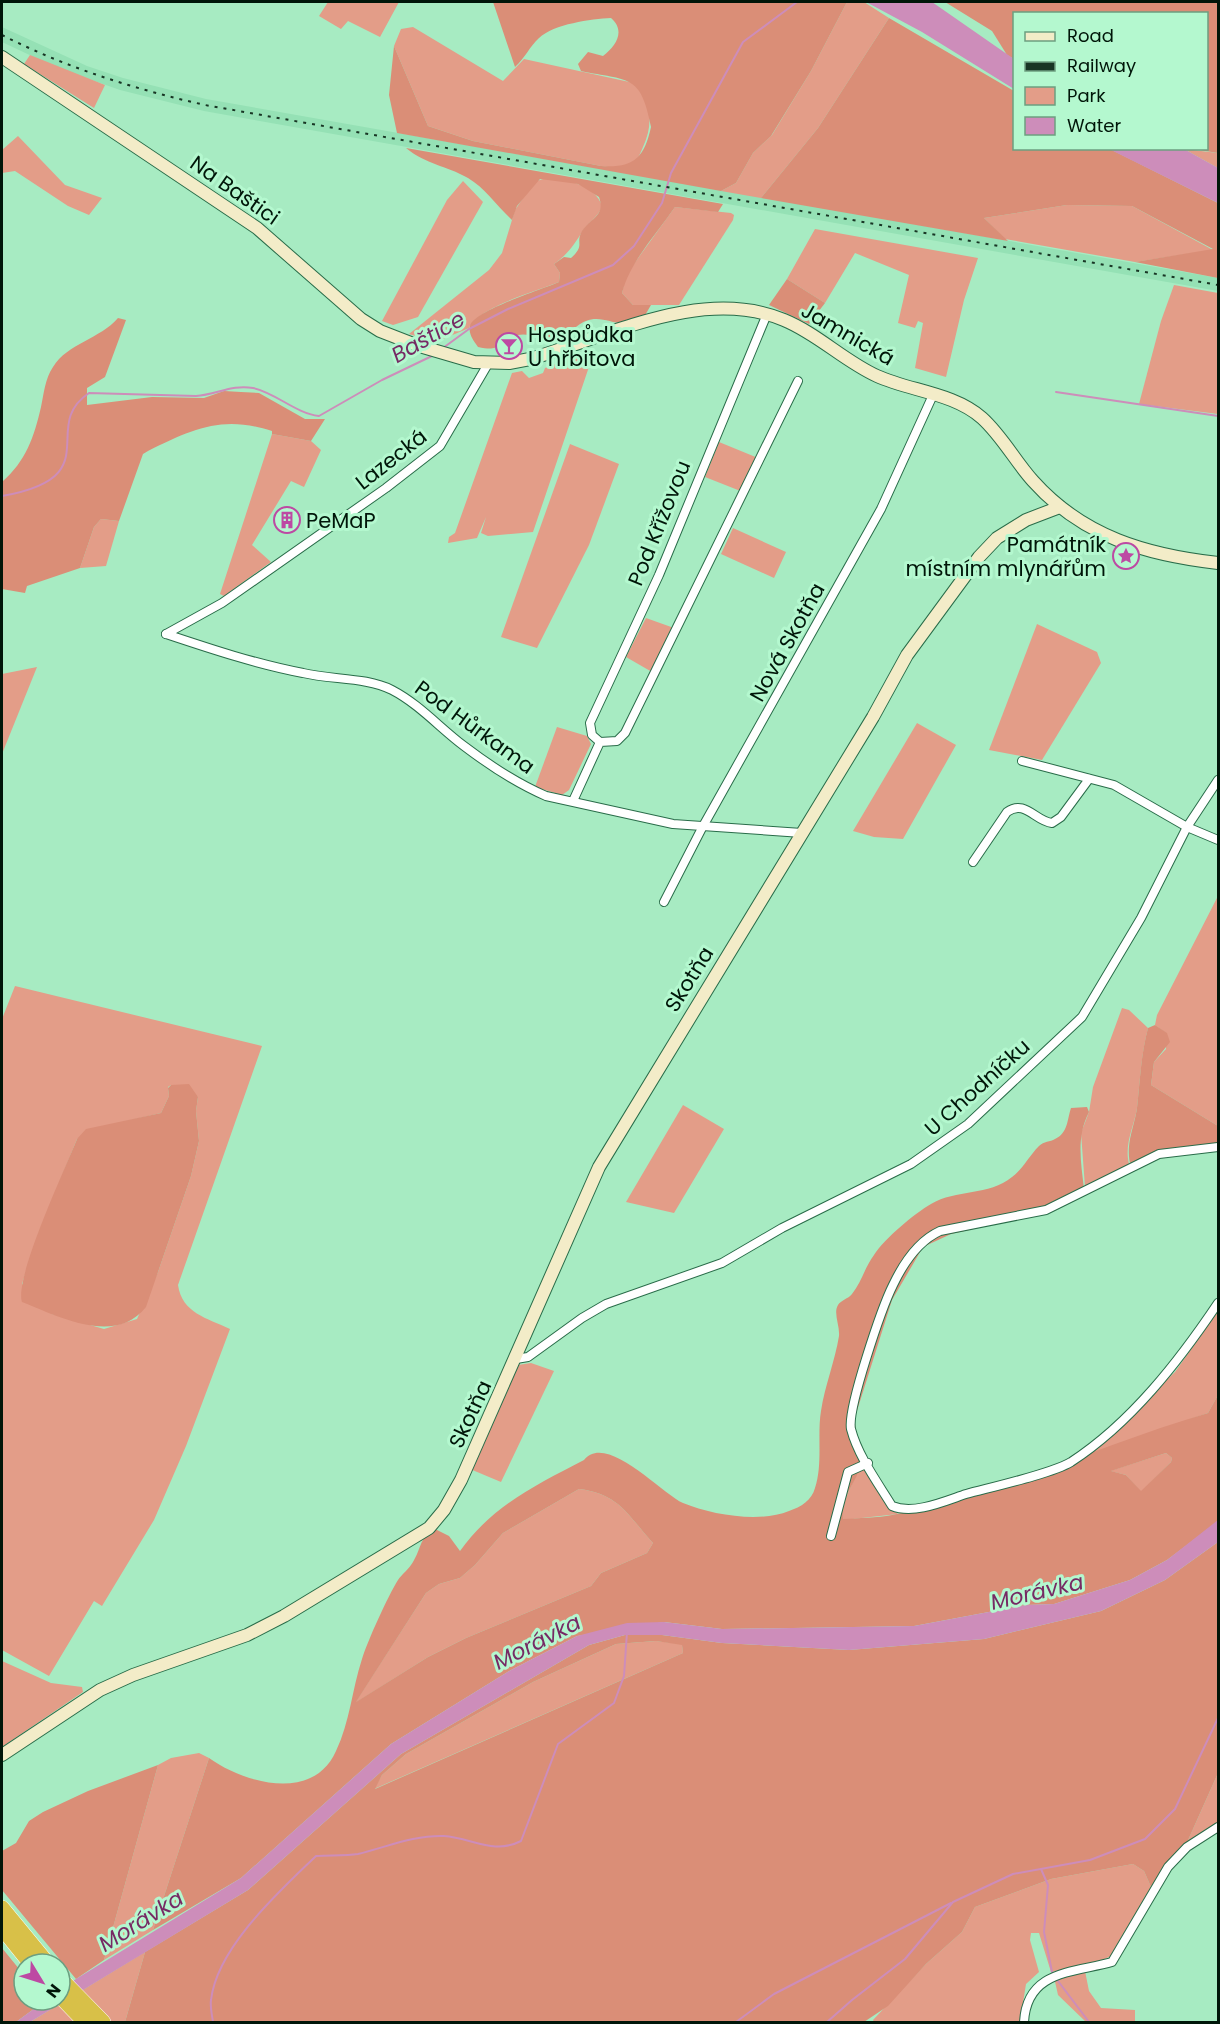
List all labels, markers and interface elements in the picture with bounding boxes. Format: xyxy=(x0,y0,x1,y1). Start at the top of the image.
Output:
legend xyxy=(1013,12,1208,150)
text: Road xyxy=(1067,23,1114,48)
text: Railway xyxy=(1067,53,1136,78)
text: Park xyxy=(1067,83,1106,108)
text: Water xyxy=(1067,113,1121,138)
street label: Na Baštici xyxy=(184,148,286,232)
street label: Jamnická xyxy=(796,296,900,372)
water label: Baštice xyxy=(385,304,471,370)
place label: Hospůdka U hřbitova xyxy=(528,320,635,373)
bar icon: Hospůdka U hřbitova xyxy=(494,331,524,361)
street label: Lazecká xyxy=(349,422,433,496)
street label: Pod Křížovou xyxy=(621,456,697,590)
building icon: PeMaP xyxy=(272,505,302,535)
place label: PeMaP xyxy=(306,506,376,535)
place label: Památník místním mlynářům xyxy=(906,530,1106,583)
place icon: Památník místním mlynářům xyxy=(1111,541,1141,571)
street label: Nová Skotňa xyxy=(742,577,832,707)
street label: Pod Hůrkama xyxy=(409,674,541,780)
street label: Skotňa xyxy=(658,941,720,1017)
street label: U Chodníčku xyxy=(918,1032,1036,1142)
street label: Skotňa xyxy=(442,1375,498,1453)
water label: Morávka xyxy=(987,1566,1087,1618)
water label: Morávka xyxy=(488,1607,586,1677)
water label: Morávka xyxy=(93,1883,189,1959)
north arrow xyxy=(12,1952,72,2012)
text: N xyxy=(41,1979,66,2003)

